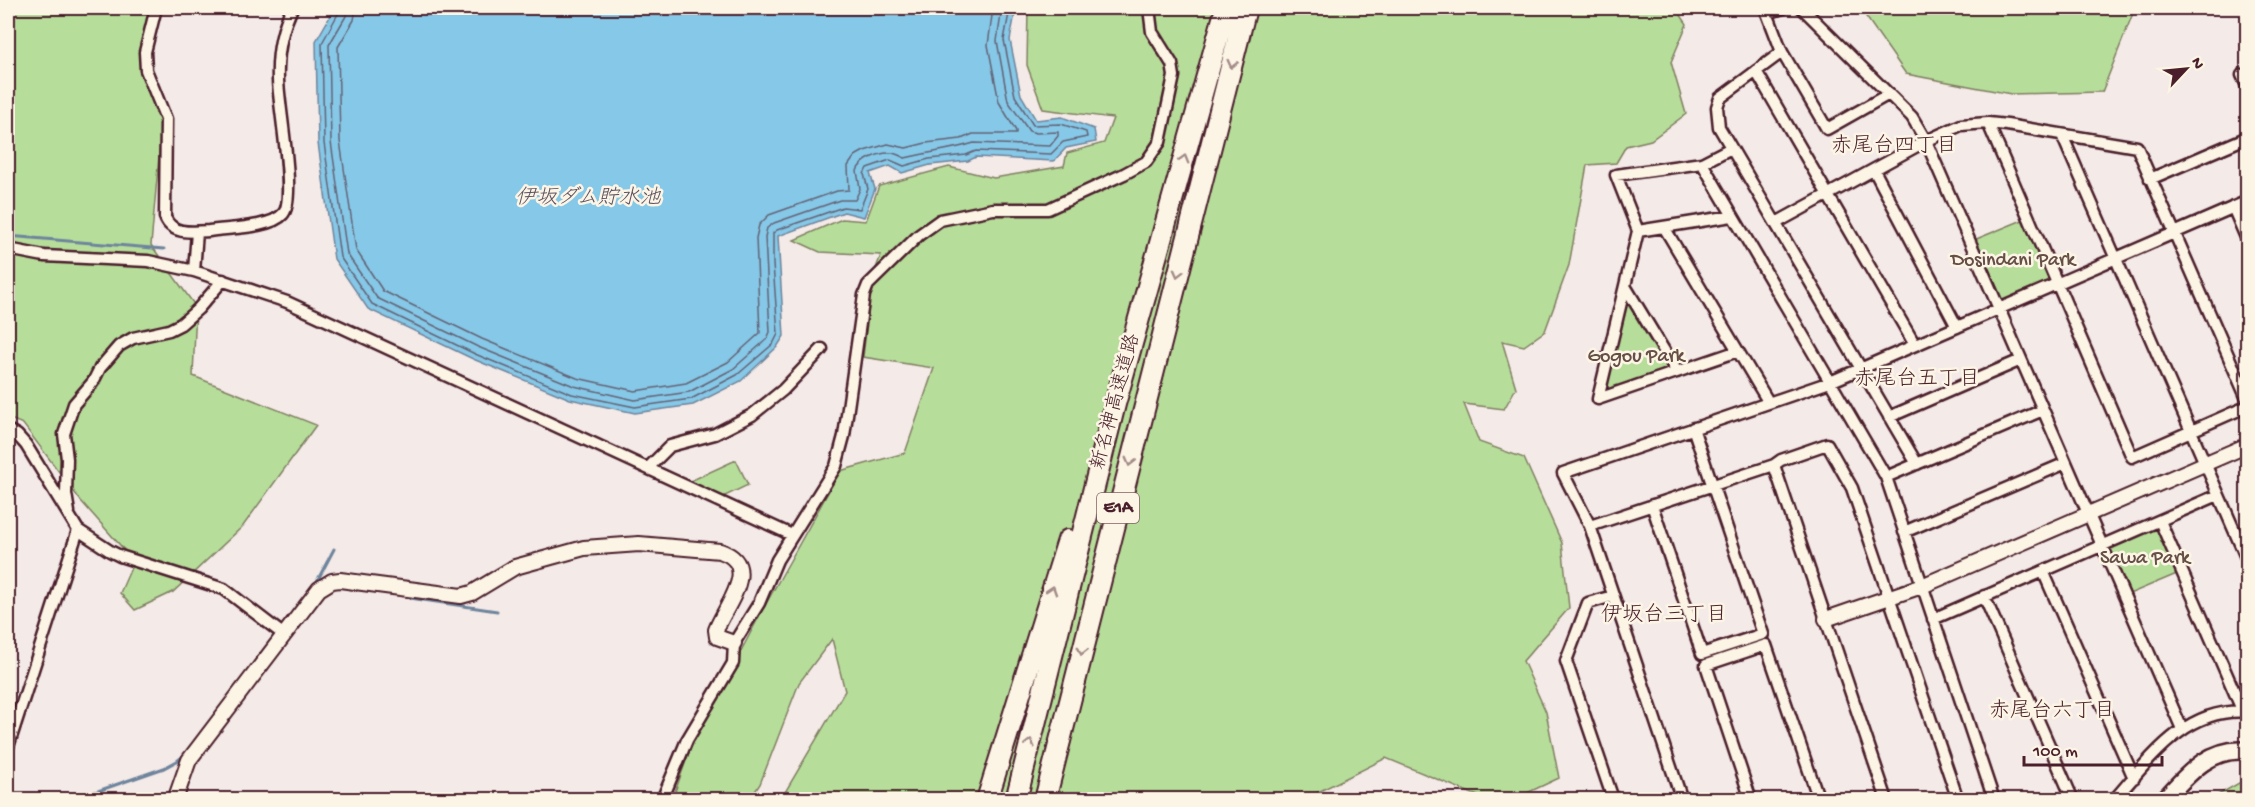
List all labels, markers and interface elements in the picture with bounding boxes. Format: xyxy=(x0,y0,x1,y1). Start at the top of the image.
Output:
north arrow xyxy=(2156,39,2216,99)
text: N xyxy=(2186,55,2207,73)
one-way arrow xyxy=(1226,59,1239,69)
district label: 赤尾台四丁目 xyxy=(1831,134,1957,160)
one-way arrow xyxy=(1177,154,1189,164)
water label: 伊坂ダム貯水池 xyxy=(515,186,662,212)
park label: Dosindani Park xyxy=(1949,250,2077,273)
one-way arrow xyxy=(1172,268,1185,278)
street label: 新名神高速道路 xyxy=(1086,331,1146,473)
park label: Gogou Park xyxy=(1587,346,1687,369)
district label: 赤尾台五丁目 xyxy=(1854,367,1980,393)
one-way arrow xyxy=(1124,457,1137,467)
road number: E1A xyxy=(1097,493,1139,523)
park label: Sawa Park xyxy=(2100,548,2192,571)
one-way arrow xyxy=(1045,585,1057,596)
district label: 伊坂台三丁目 xyxy=(1601,603,1727,629)
one-way arrow xyxy=(1076,646,1089,656)
district label: 赤尾台六丁目 xyxy=(1989,699,2115,725)
scale bar xyxy=(2024,729,2162,767)
one-way arrow xyxy=(1022,738,1035,748)
text: 100 m xyxy=(2032,742,2078,763)

